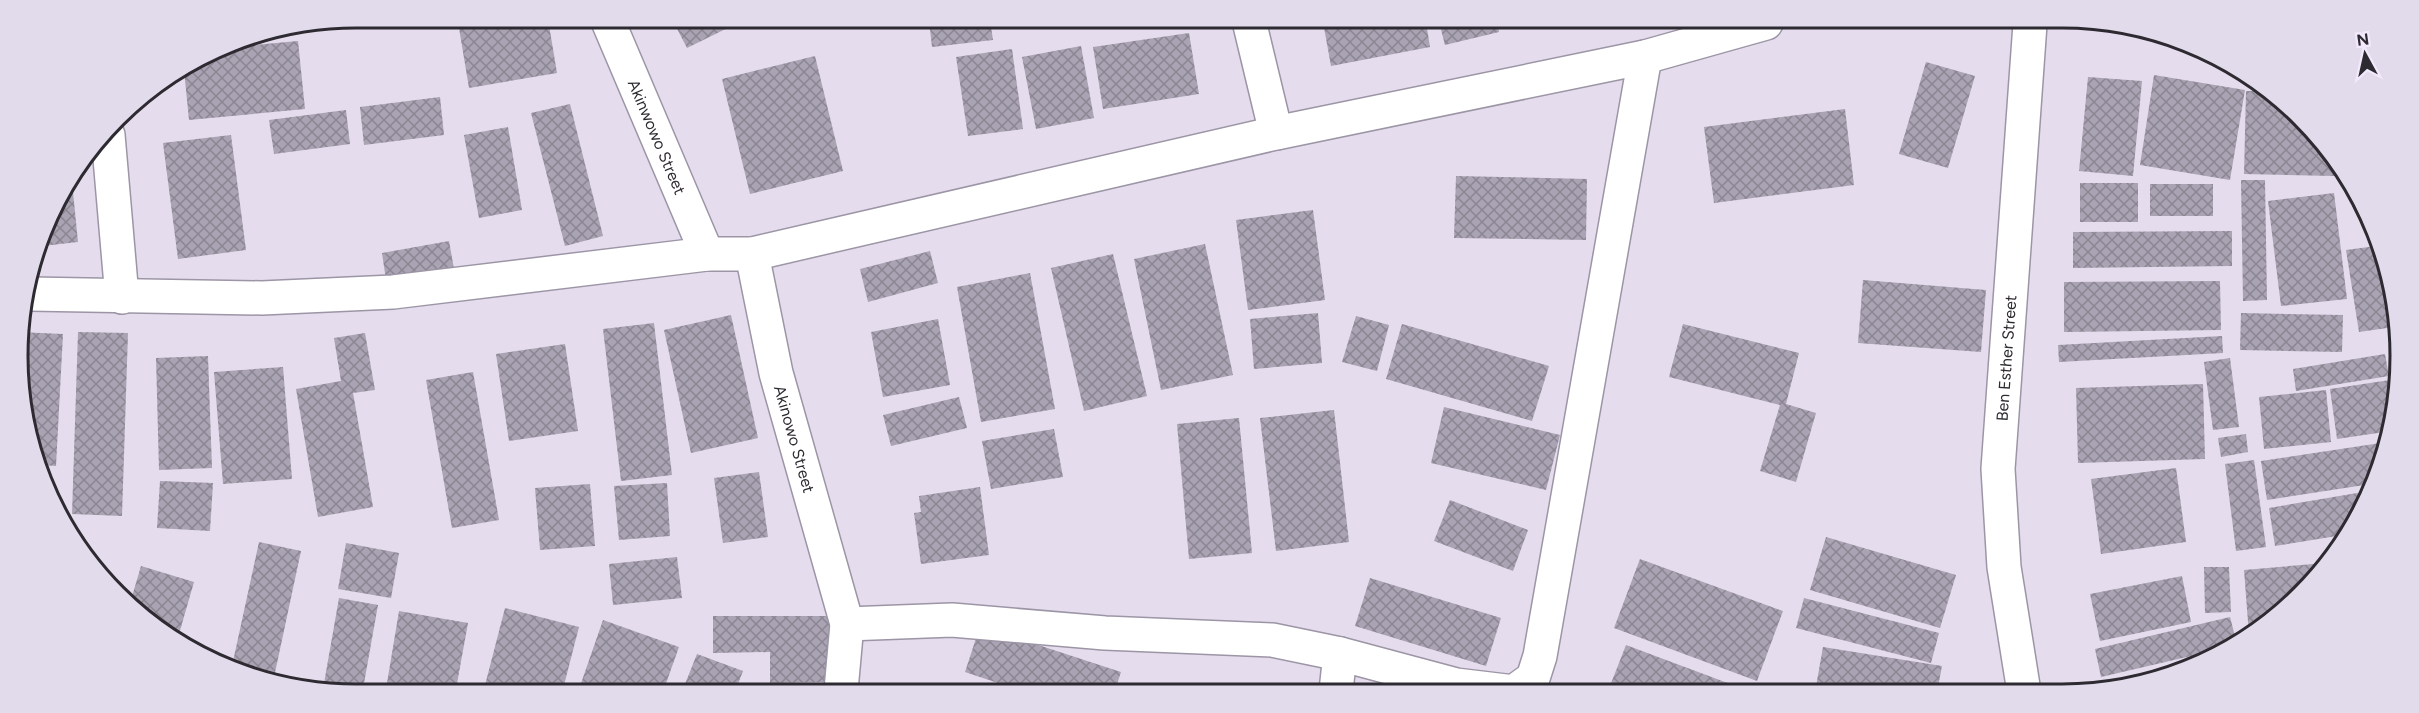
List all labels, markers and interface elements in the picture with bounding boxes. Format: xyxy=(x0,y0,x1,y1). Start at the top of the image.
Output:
north arrow xyxy=(2335,24,2395,84)
text: N xyxy=(2356,29,2370,50)
street label: Akinwowo Street xyxy=(624,76,690,197)
street label: Ben Esther Street xyxy=(1992,294,2020,422)
street label: Akinowo Street xyxy=(770,383,819,495)

